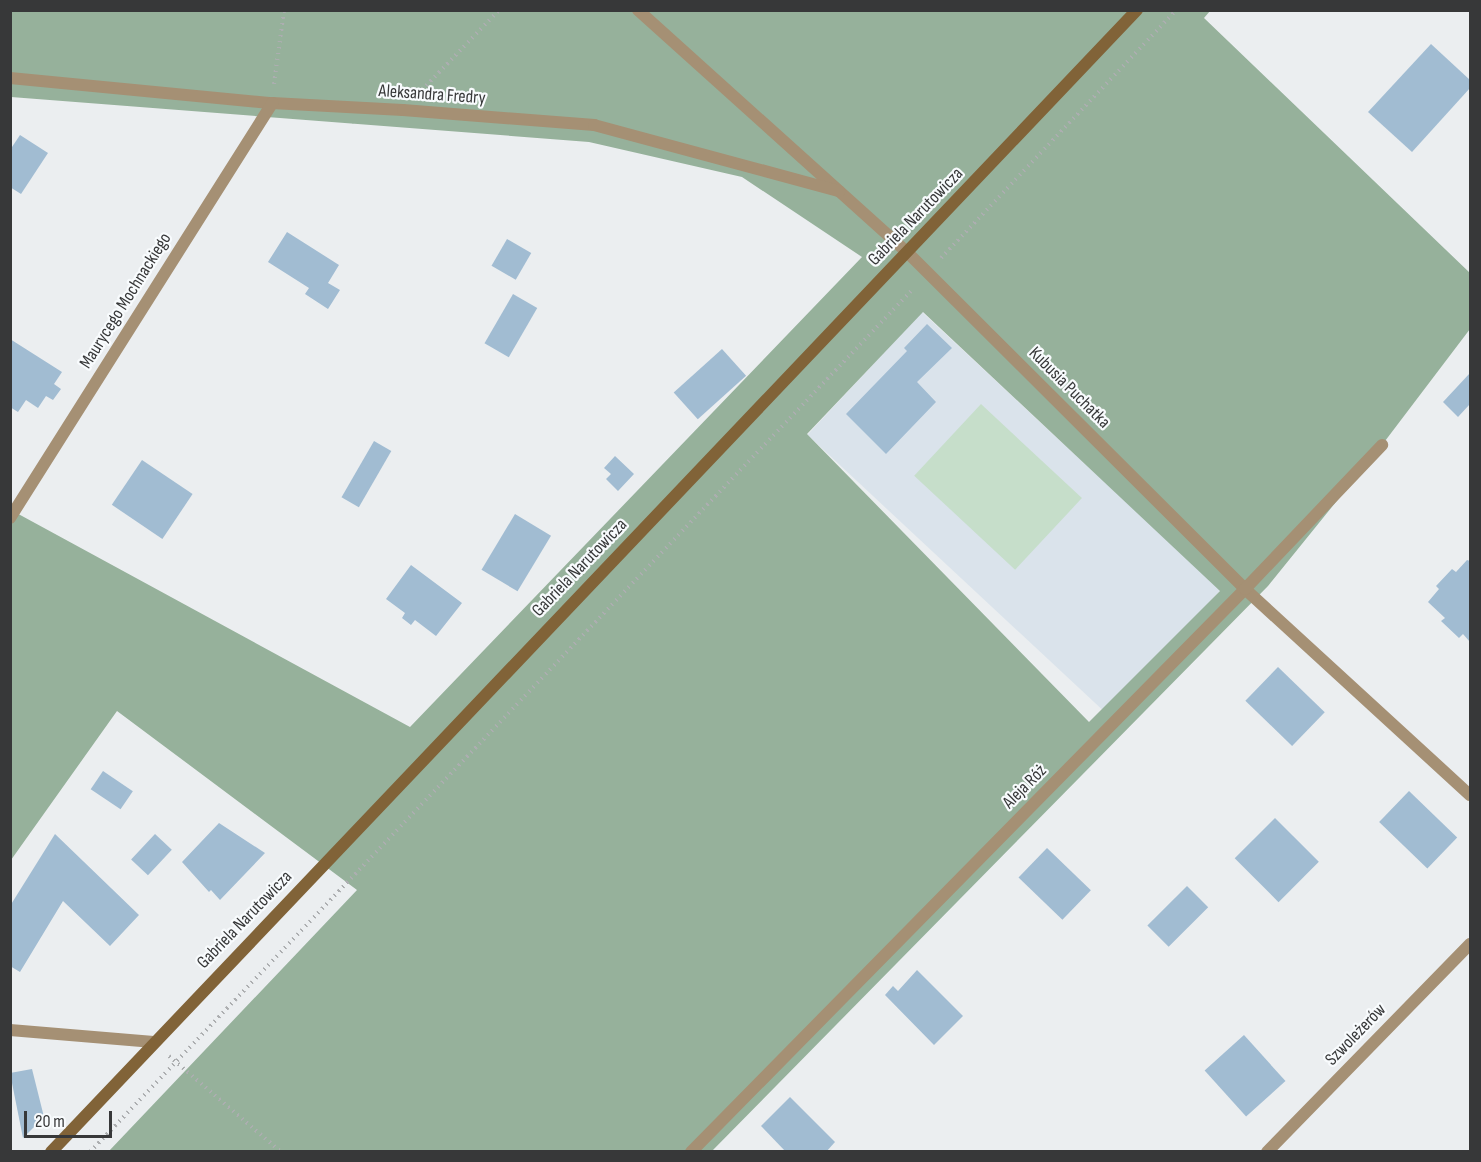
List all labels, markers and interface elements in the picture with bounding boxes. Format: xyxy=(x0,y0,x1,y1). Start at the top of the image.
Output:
street label: Aleksandra Fredry xyxy=(378,80,486,110)
street label: Gabriela Narutowicza xyxy=(864,164,968,270)
street label: Maurycego Mochnackiego xyxy=(76,229,176,373)
street label: Kubusia Puchatka xyxy=(1024,343,1114,433)
street label: Gabriela Narutowicza xyxy=(528,515,632,621)
street label: Aleja Róż xyxy=(998,760,1052,814)
street label: Gabriela Narutowicza xyxy=(193,867,297,973)
street label: Szwoleżerów xyxy=(1321,999,1391,1071)
scale bar xyxy=(27,1099,116,1137)
text: 20 m xyxy=(35,1111,65,1132)

